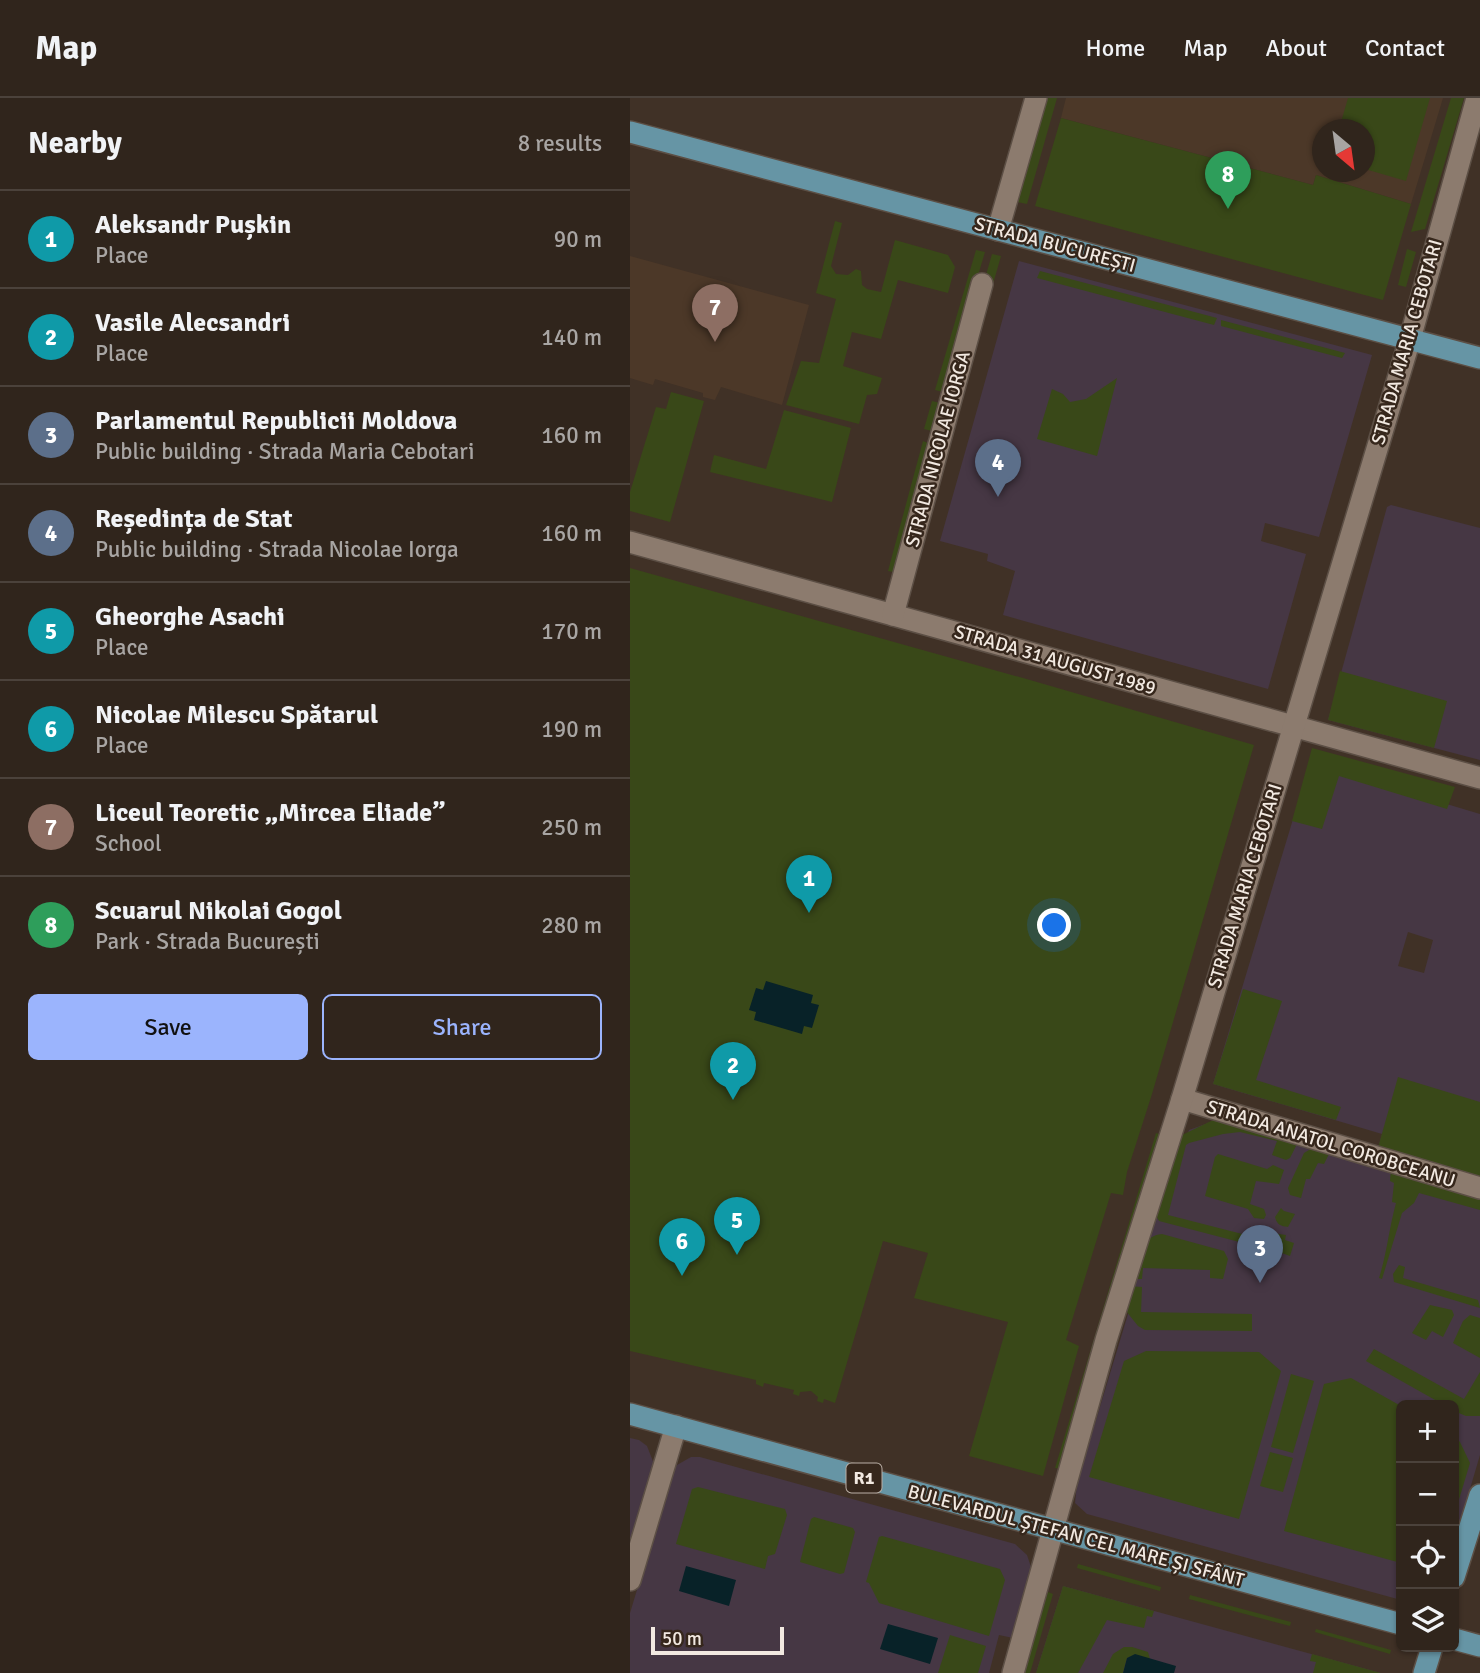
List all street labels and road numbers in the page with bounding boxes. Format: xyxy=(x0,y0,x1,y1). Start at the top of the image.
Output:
street label: STRADA BUCUREȘTI xyxy=(972,212,1138,278)
street label: STRADA MARIA CEBOTARI xyxy=(1366,237,1448,447)
street label: STRADA NICOLAE IORGA xyxy=(900,348,976,550)
street label: STRADA 31 AUGUST 1989 xyxy=(952,620,1158,700)
street label: STRADA MARIA CEBOTARI xyxy=(1202,781,1288,991)
street label: STRADA ANATOL COROBCEANU xyxy=(1204,1095,1458,1193)
road number: R1 xyxy=(846,1464,882,1492)
street label: BULEVARDUL ȘTEFAN CEL MARE ȘI SFÂNT xyxy=(905,1479,1247,1593)

